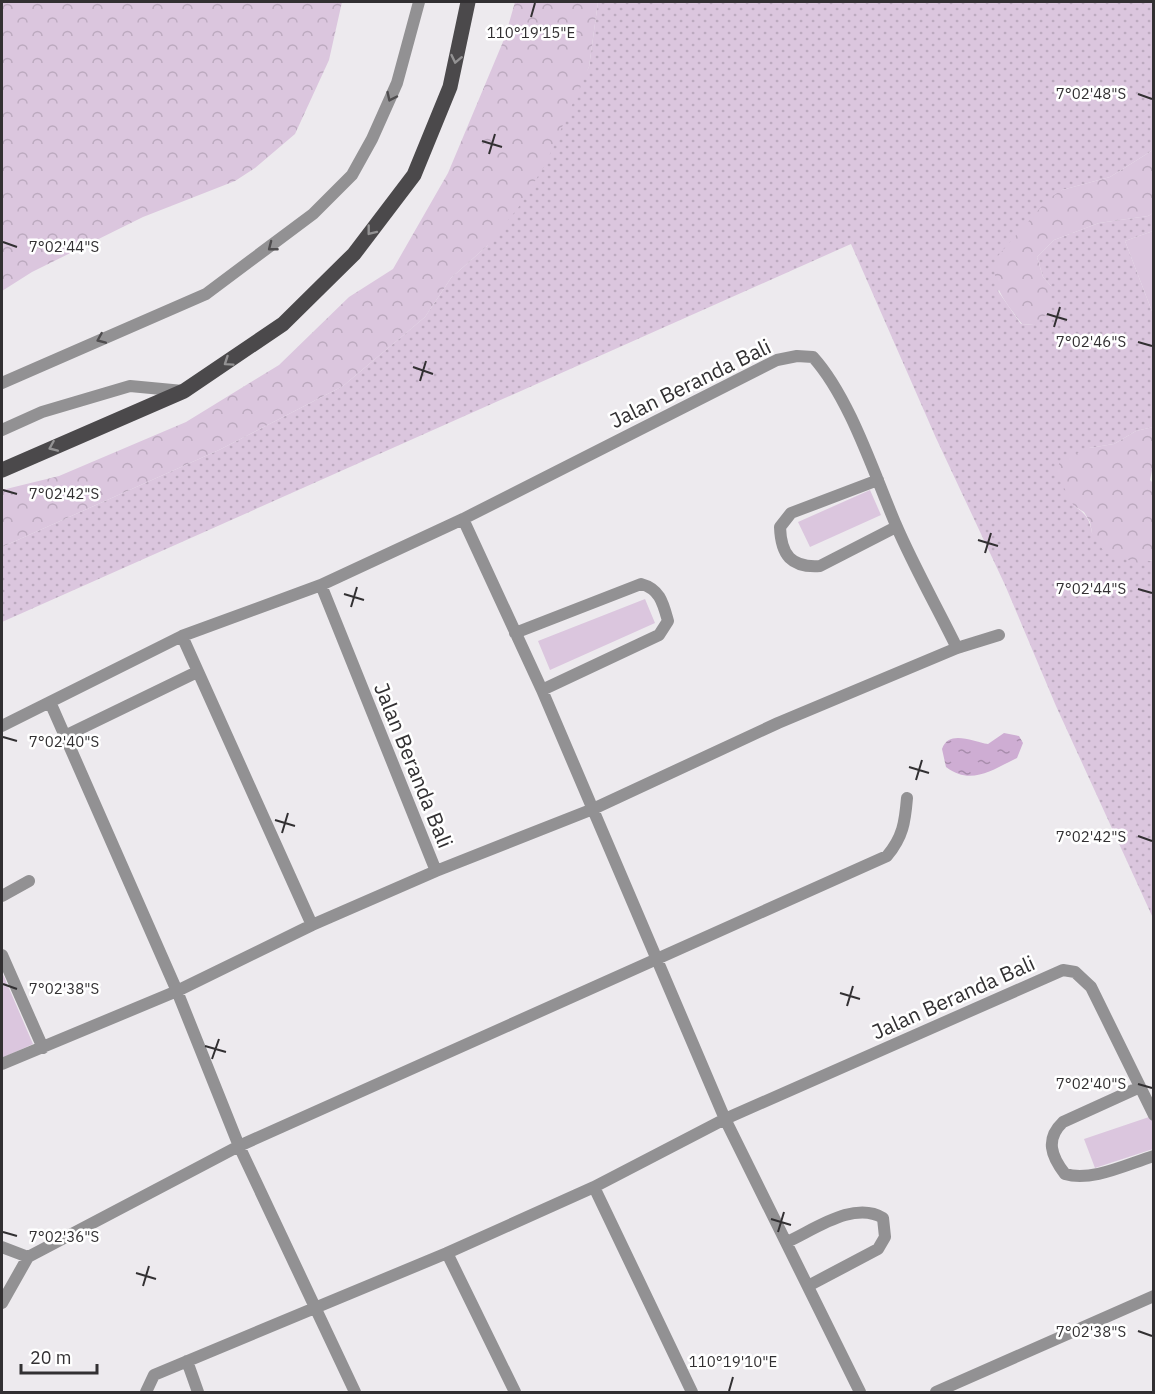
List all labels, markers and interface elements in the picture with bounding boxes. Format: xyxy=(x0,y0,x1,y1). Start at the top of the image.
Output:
text: 110°19'15"E xyxy=(487,23,575,42)
one-way arrow xyxy=(450,53,463,63)
text: 7°02'48"S xyxy=(1056,84,1126,103)
one-way arrow xyxy=(386,91,398,102)
one-way arrow xyxy=(367,225,378,236)
text: 7°02'44"S xyxy=(29,237,99,256)
one-way arrow xyxy=(267,240,278,251)
one-way arrow xyxy=(96,332,107,344)
street label: Jalan Beranda Bali xyxy=(605,332,775,434)
text: 7°02'46"S xyxy=(1056,332,1126,351)
one-way arrow xyxy=(223,355,234,366)
one-way arrow xyxy=(49,440,60,452)
text: 7°02'42"S xyxy=(29,484,99,503)
text: 7°02'44"S xyxy=(1056,579,1126,598)
street label: Jalan Beranda Bali xyxy=(368,678,460,852)
text: 7°02'40"S xyxy=(29,732,99,751)
text: 7°02'42"S xyxy=(1056,827,1126,846)
street label: Jalan Beranda Bali xyxy=(867,948,1039,1046)
text: 7°02'38"S xyxy=(29,979,99,998)
text: 7°02'40"S xyxy=(1056,1074,1126,1093)
text: 7°02'36"S xyxy=(29,1227,99,1246)
text: 7°02'38"S xyxy=(1056,1322,1126,1341)
scale bar xyxy=(21,1337,98,1375)
text: 20 m xyxy=(30,1346,72,1369)
text: 110°19'10"E xyxy=(689,1352,777,1371)

